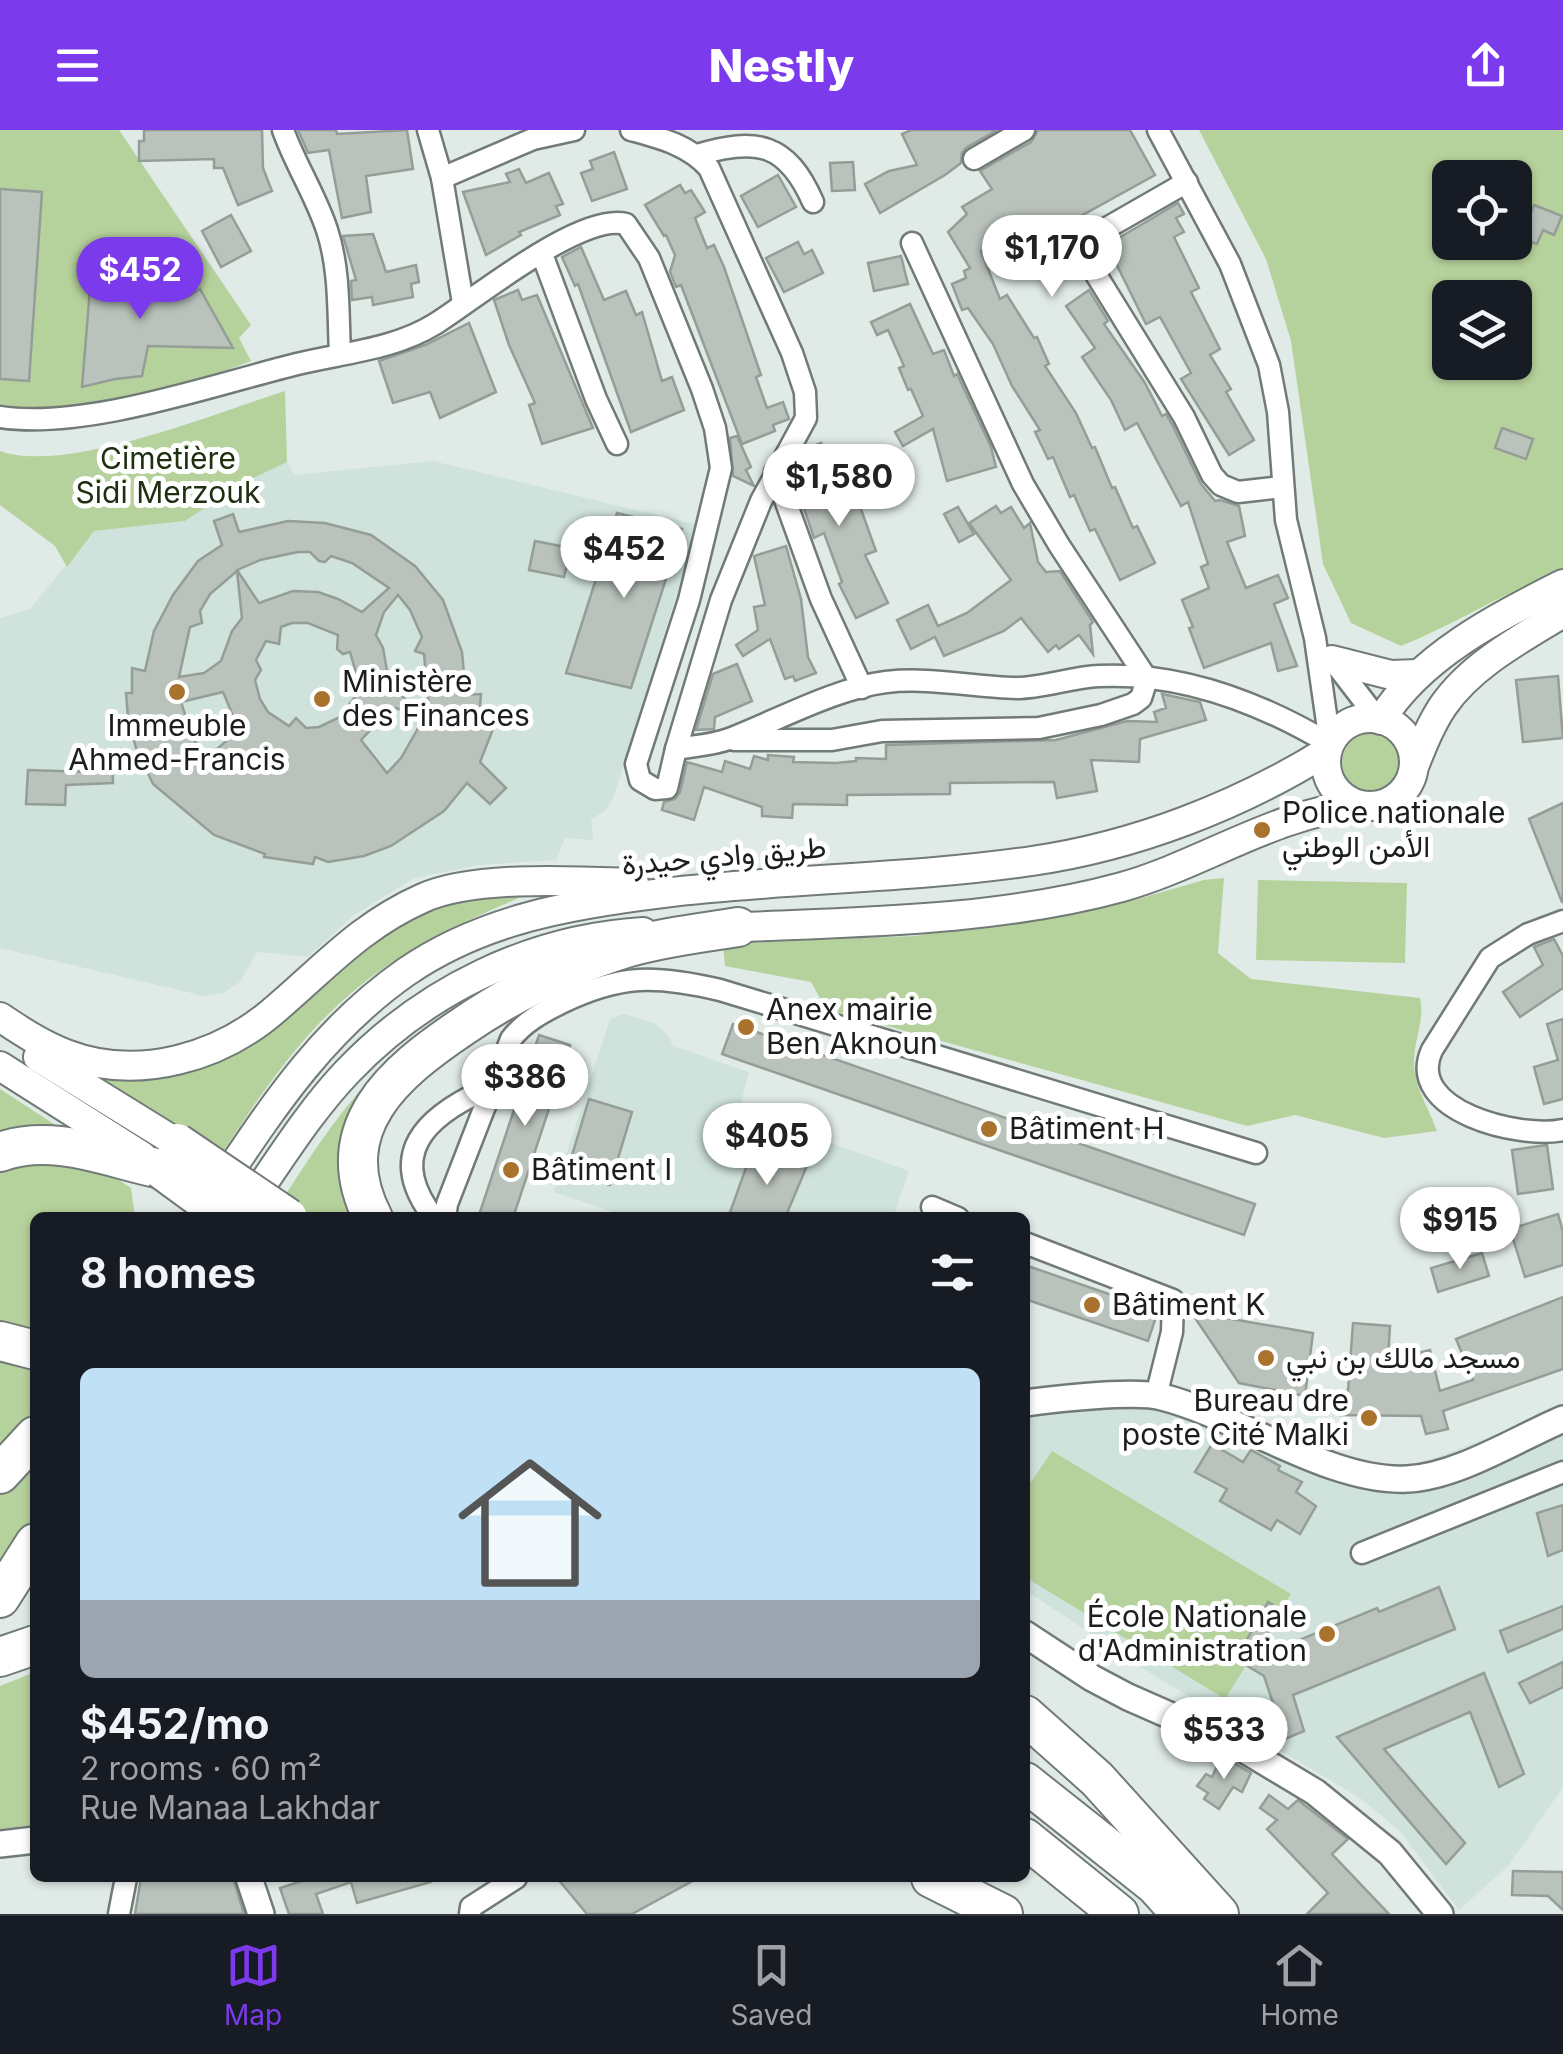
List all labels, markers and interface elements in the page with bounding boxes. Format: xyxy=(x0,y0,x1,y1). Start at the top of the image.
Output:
icon: menu xyxy=(50,38,105,93)
text: Nestly xyxy=(709,38,854,93)
icon: share xyxy=(1458,38,1513,93)
map controls xyxy=(1432,160,1532,380)
button: locate xyxy=(1432,160,1532,260)
pin: $1,170 xyxy=(971,215,1133,300)
text: $1,170 xyxy=(1004,228,1100,267)
pin: $452 xyxy=(81,237,199,322)
text: $452 xyxy=(98,250,182,289)
button: layers xyxy=(1432,280,1532,380)
park label: Cimetière Sidi Merzouk xyxy=(76,440,261,510)
pin: $1,580 xyxy=(758,444,920,529)
text: $1,580 xyxy=(785,457,893,496)
pin: $452 xyxy=(565,516,683,601)
text: $452 xyxy=(582,529,666,568)
place label: Ministère des Finances xyxy=(342,663,530,733)
marker: Immeuble Ahmed-Francis xyxy=(166,681,188,703)
marker: Ministère des Finances xyxy=(311,688,333,710)
place label: Immeuble Ahmed-Francis xyxy=(68,707,286,777)
place label: Police nationale الأمن الوطني xyxy=(1282,794,1506,871)
marker: Police nationale الأمن الوطني xyxy=(1251,819,1273,841)
street label: طريق وادي حيدرة xyxy=(620,828,828,889)
place label: Anex mairie Ben Aknoun xyxy=(766,991,938,1061)
marker: Anex mairie Ben Aknoun xyxy=(735,1016,757,1038)
pin: $386 xyxy=(466,1044,584,1129)
text: $386 xyxy=(483,1057,567,1096)
pin: $405 xyxy=(708,1103,826,1188)
place label: Bâtiment H xyxy=(1009,1110,1165,1146)
text: $405 xyxy=(725,1116,809,1155)
marker: Bâtiment H xyxy=(978,1118,1000,1140)
place label: Bâtiment I xyxy=(531,1151,672,1187)
marker: Bâtiment I xyxy=(500,1159,522,1181)
pin: $915 xyxy=(1401,1187,1519,1272)
text: $915 xyxy=(1422,1200,1498,1239)
icon: filters xyxy=(925,1245,980,1300)
text: 8 homes xyxy=(80,1247,256,1298)
place label: Bâtiment K xyxy=(1112,1286,1265,1322)
marker: Bâtiment K xyxy=(1081,1294,1103,1316)
place label: مسجد مالك بن نبي xyxy=(1286,1339,1521,1382)
marker: مسجد مالك بن نبي xyxy=(1255,1347,1277,1369)
place label: Bureau dre poste Cité Malki xyxy=(1122,1382,1349,1452)
marker: Bureau dre poste Cité Malki xyxy=(1358,1407,1380,1429)
icon: home xyxy=(440,1433,620,1613)
place label: École Nationale d'Administration xyxy=(1078,1598,1307,1668)
marker: École Nationale d'Administration xyxy=(1316,1623,1338,1645)
pin: $533 xyxy=(1165,1697,1283,1782)
text: $452/mo xyxy=(80,1698,270,1749)
text: $533 xyxy=(1183,1710,1265,1749)
text: 2 rooms · 60 m² xyxy=(80,1749,322,1788)
text: Rue Manaa Lakhdar xyxy=(80,1788,380,1827)
tab: Map xyxy=(224,1938,282,2032)
tab: Saved xyxy=(730,1938,812,2032)
tab: Home xyxy=(1260,1938,1339,2032)

